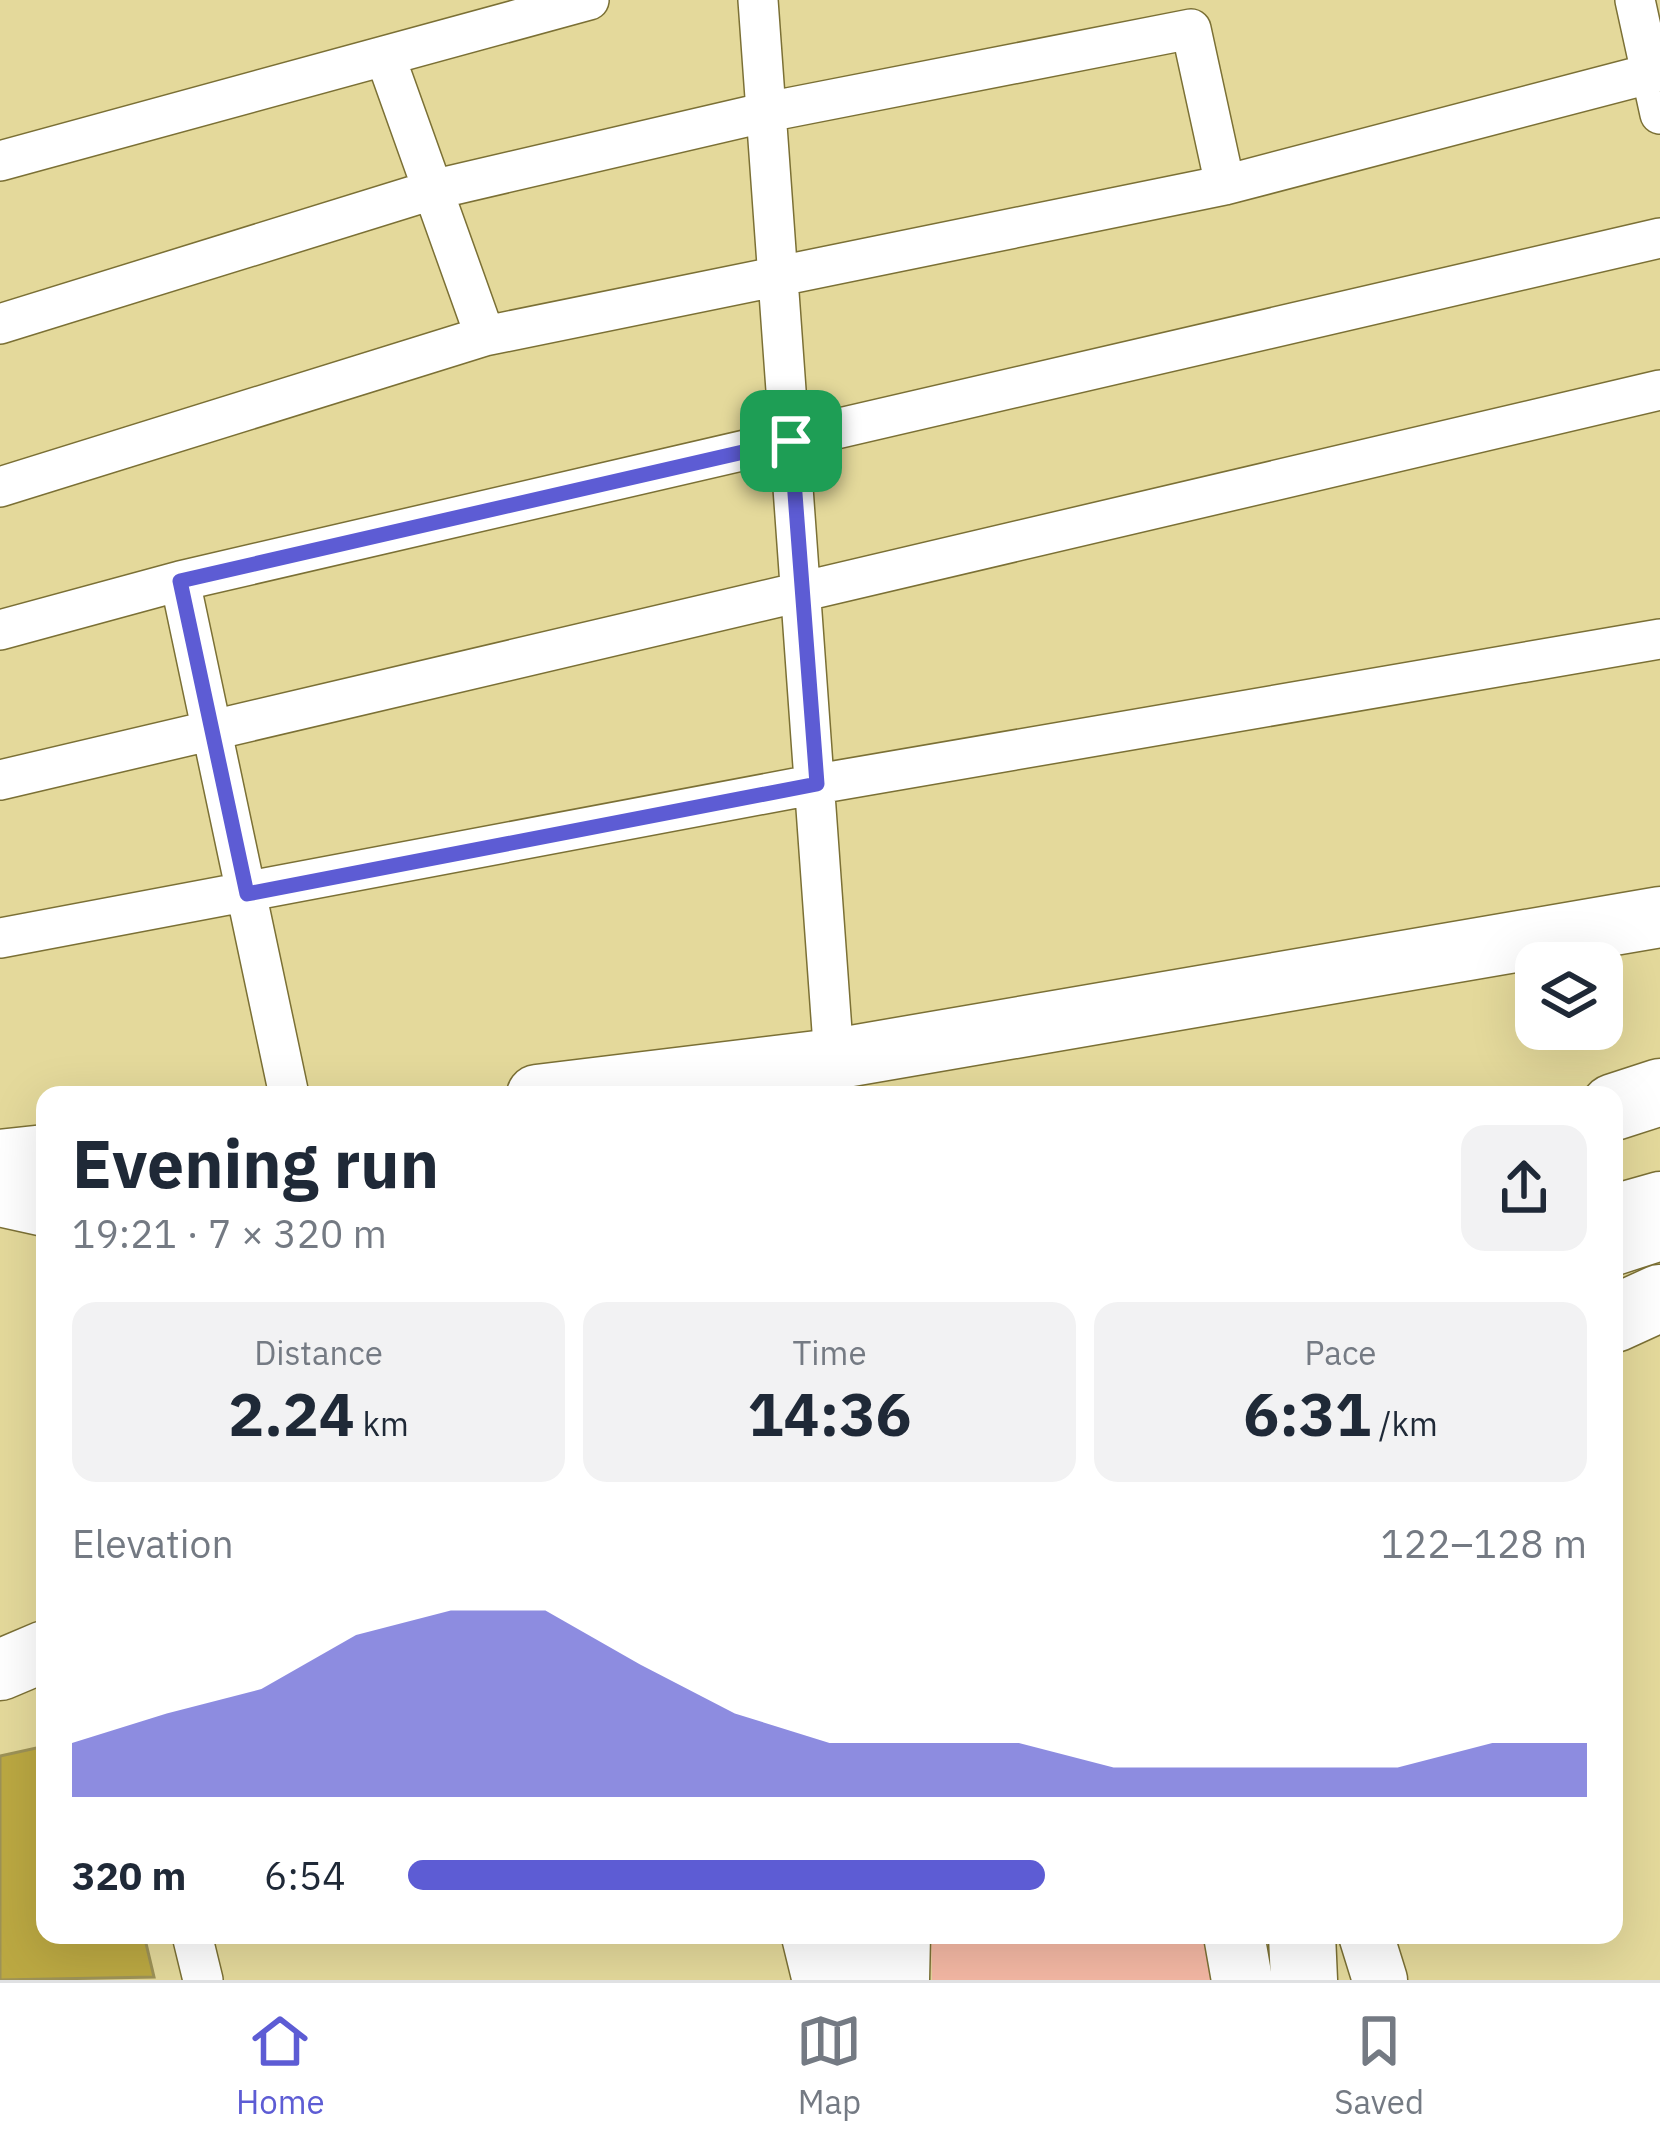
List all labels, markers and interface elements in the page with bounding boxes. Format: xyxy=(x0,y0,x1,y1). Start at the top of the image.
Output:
pin xyxy=(740,390,842,492)
icon: arrive xyxy=(758,408,824,474)
map controls xyxy=(1515,942,1623,1050)
button: layers xyxy=(1515,942,1623,1050)
text: Evening run xyxy=(72,1120,439,1206)
button: share xyxy=(1461,1125,1587,1251)
text: 19:21 · 7 × 320 m xyxy=(72,1208,387,1259)
text: Distance xyxy=(254,1331,383,1374)
text: Time xyxy=(792,1331,867,1374)
text: Pace xyxy=(1305,1331,1376,1374)
text: 2.24 xyxy=(228,1374,355,1453)
text: 14:36 xyxy=(748,1374,911,1453)
text: 6:31 xyxy=(1243,1374,1371,1453)
text: km xyxy=(355,1402,409,1445)
text: /km xyxy=(1371,1402,1438,1445)
text: Elevation xyxy=(72,1518,234,1569)
text: 122–128 m xyxy=(1380,1518,1587,1569)
text: 320 m xyxy=(72,1850,186,1901)
text: 6:54 xyxy=(264,1850,346,1901)
tab: Home xyxy=(236,2008,325,2123)
tab: Map xyxy=(796,2008,862,2123)
tab: Saved xyxy=(1334,2008,1424,2123)

